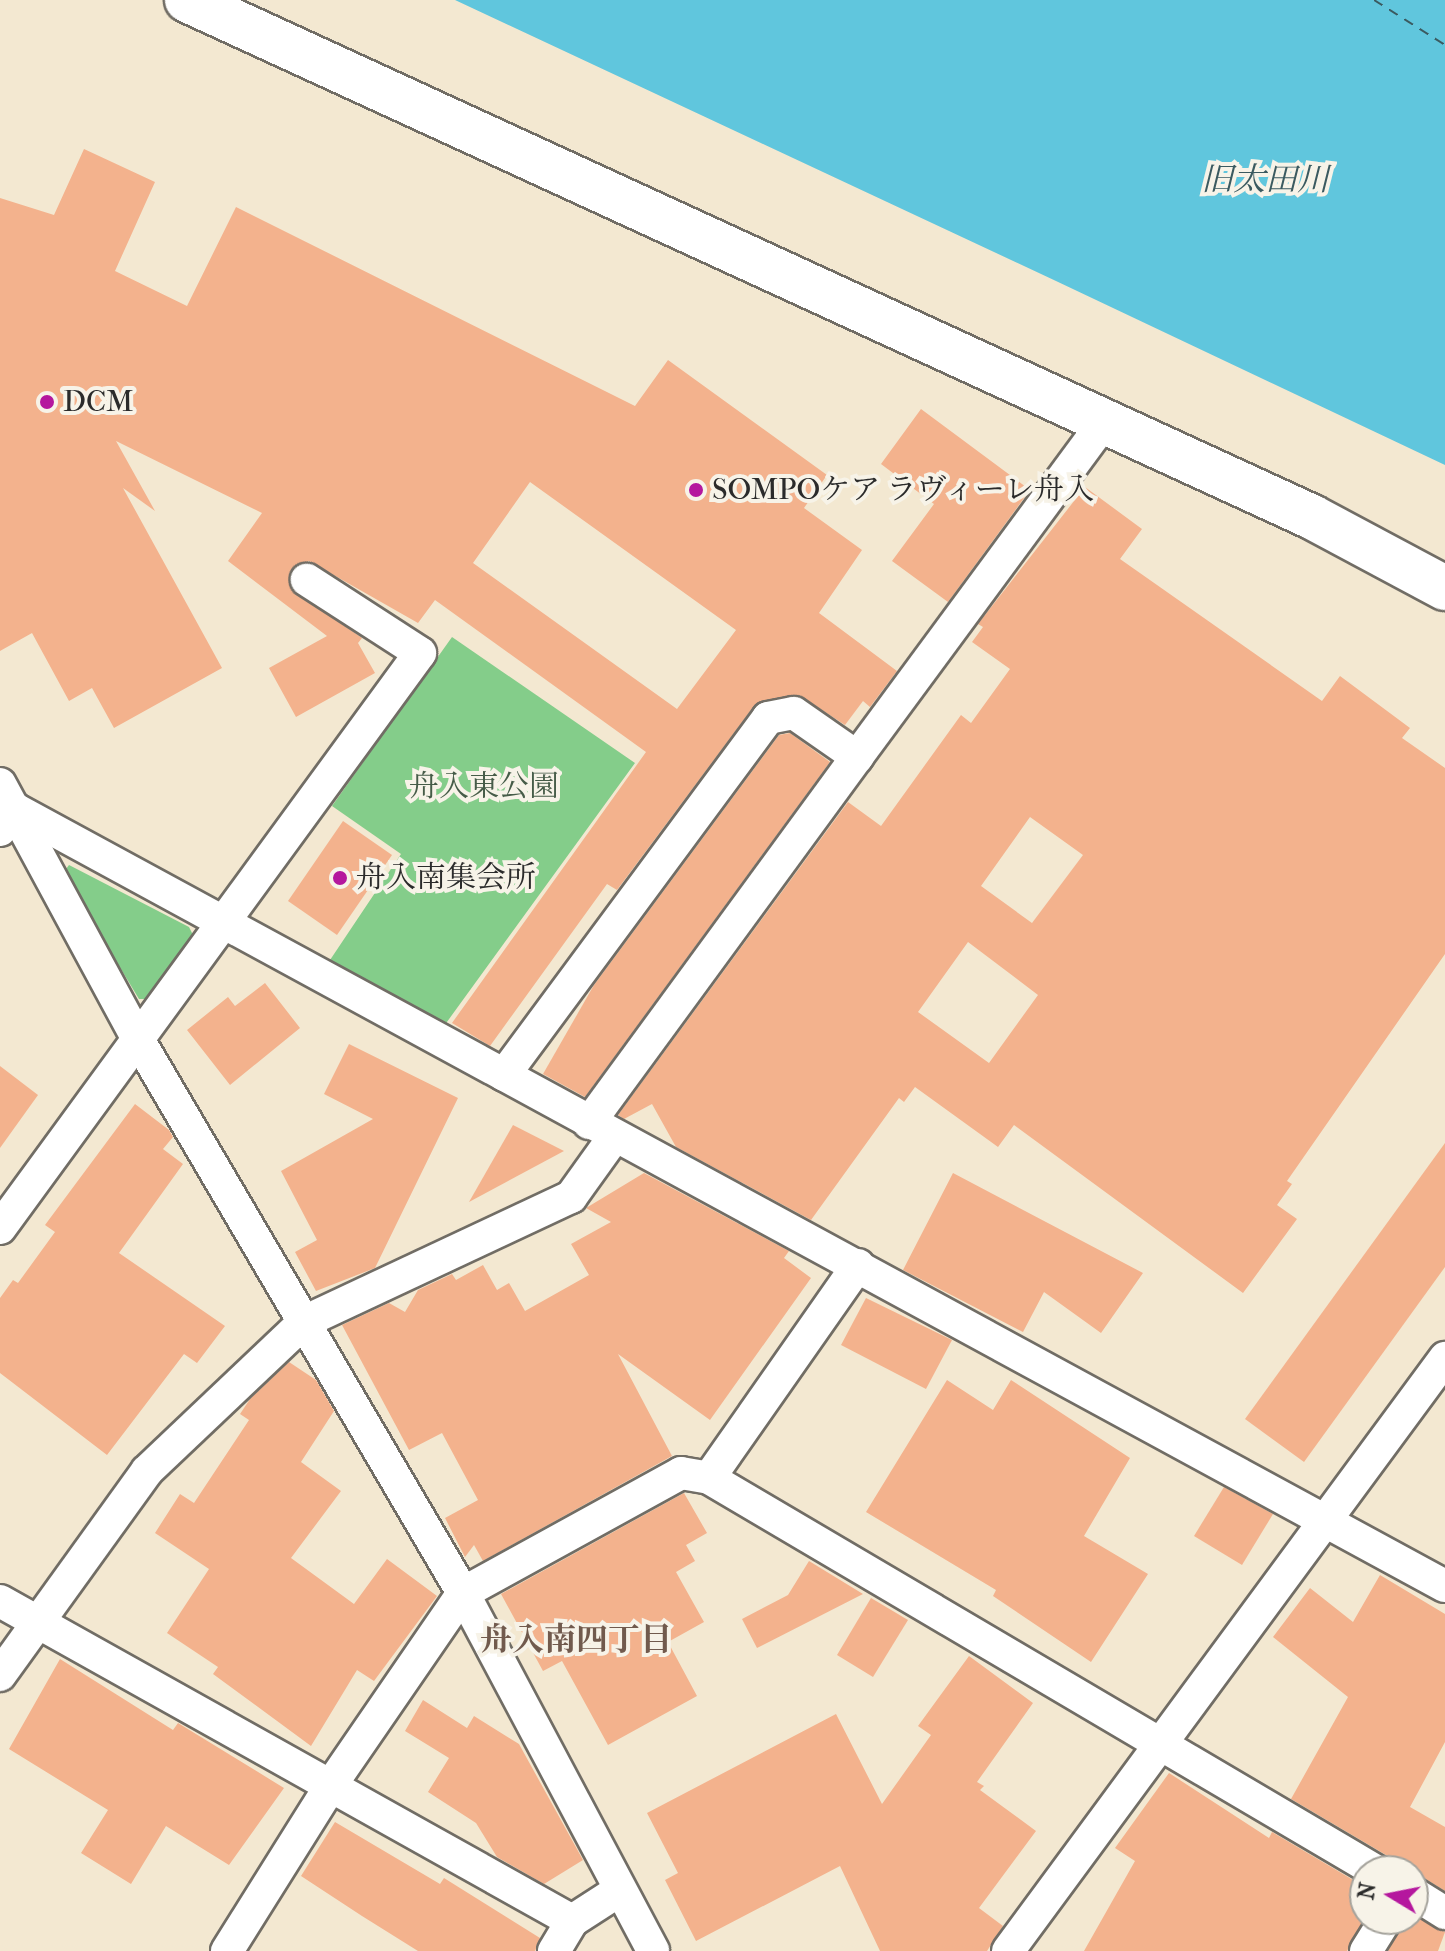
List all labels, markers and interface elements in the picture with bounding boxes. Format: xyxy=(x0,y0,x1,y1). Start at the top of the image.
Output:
water label: 旧太田川 xyxy=(1201,161,1329,199)
place label: DCM xyxy=(63,384,134,420)
marker: DCM xyxy=(38,393,56,411)
place label: SOMPOケア ラヴィーレ舟入 xyxy=(712,472,1097,508)
marker: SOMPOケア ラヴィーレ舟入 xyxy=(687,481,705,499)
park label: 舟入東公園 xyxy=(409,769,559,805)
place label: 舟入南集会所 xyxy=(356,860,536,896)
marker: 舟入南集会所 xyxy=(331,869,349,887)
district label: 舟入南四丁目 xyxy=(480,1621,672,1659)
north arrow xyxy=(1349,1855,1429,1935)
text: N xyxy=(1353,1881,1382,1902)

